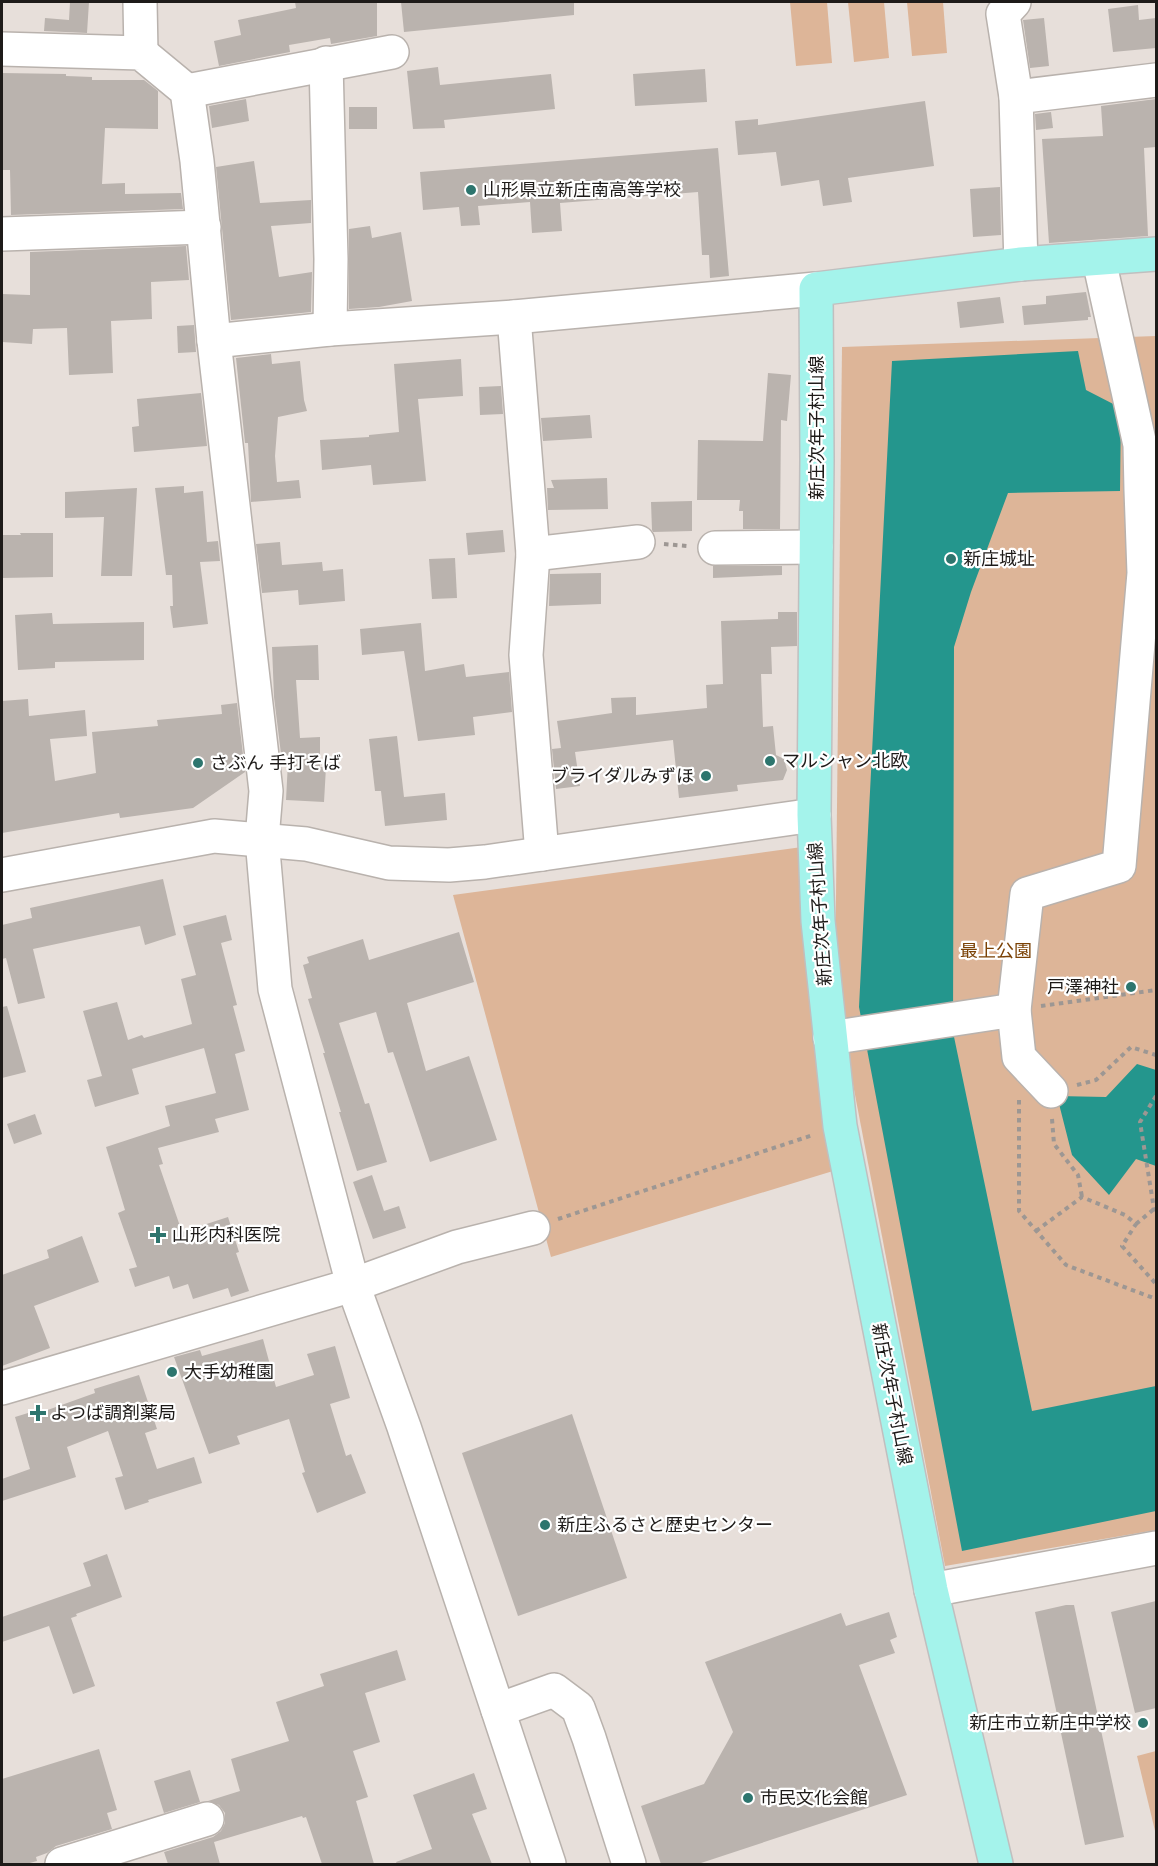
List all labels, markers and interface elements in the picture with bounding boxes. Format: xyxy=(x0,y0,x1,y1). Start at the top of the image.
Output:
place label: 山形県立新庄南高等学校 xyxy=(483,180,681,200)
marker: 山形県立新庄南高等学校 xyxy=(464,183,478,197)
street label: 新庄次年子村山線 xyxy=(807,356,827,500)
place label: 新庄城址 xyxy=(963,549,1035,569)
marker: 新庄城址 xyxy=(944,552,958,566)
place label: マルシャン北欧 xyxy=(782,751,908,771)
place label: さぶん 手打そば xyxy=(210,753,341,773)
marker: マルシャン北欧 xyxy=(763,754,777,768)
marker: さぶん 手打そば xyxy=(191,756,205,770)
place label: ブライダルみずほ xyxy=(551,766,694,786)
marker: ブライダルみずほ xyxy=(699,769,713,783)
street label: 新庄次年子村山線 xyxy=(805,841,835,987)
park label: 最上公園 xyxy=(960,941,1032,961)
place label: 戸澤神社 xyxy=(1047,977,1119,997)
marker: 戸澤神社 xyxy=(1124,980,1138,994)
place label: 山形内科医院 xyxy=(172,1225,280,1245)
marker: 山形内科医院 xyxy=(149,1226,167,1244)
street label: 新庄次年子村山線 xyxy=(868,1321,916,1467)
place label: 大手幼稚園 xyxy=(184,1362,274,1382)
marker: 大手幼稚園 xyxy=(165,1365,179,1379)
place label: よつば調剤薬局 xyxy=(50,1403,176,1423)
marker: よつば調剤薬局 xyxy=(31,1406,45,1420)
place label: 新庄ふるさと歴史センター xyxy=(557,1515,773,1535)
marker: 新庄ふるさと歴史センター xyxy=(538,1518,552,1532)
place label: 新庄市立新庄中学校 xyxy=(969,1713,1131,1733)
marker: 新庄市立新庄中学校 xyxy=(1136,1716,1150,1730)
place label: 市民文化会館 xyxy=(760,1788,868,1808)
marker: 市民文化会館 xyxy=(741,1791,755,1805)

